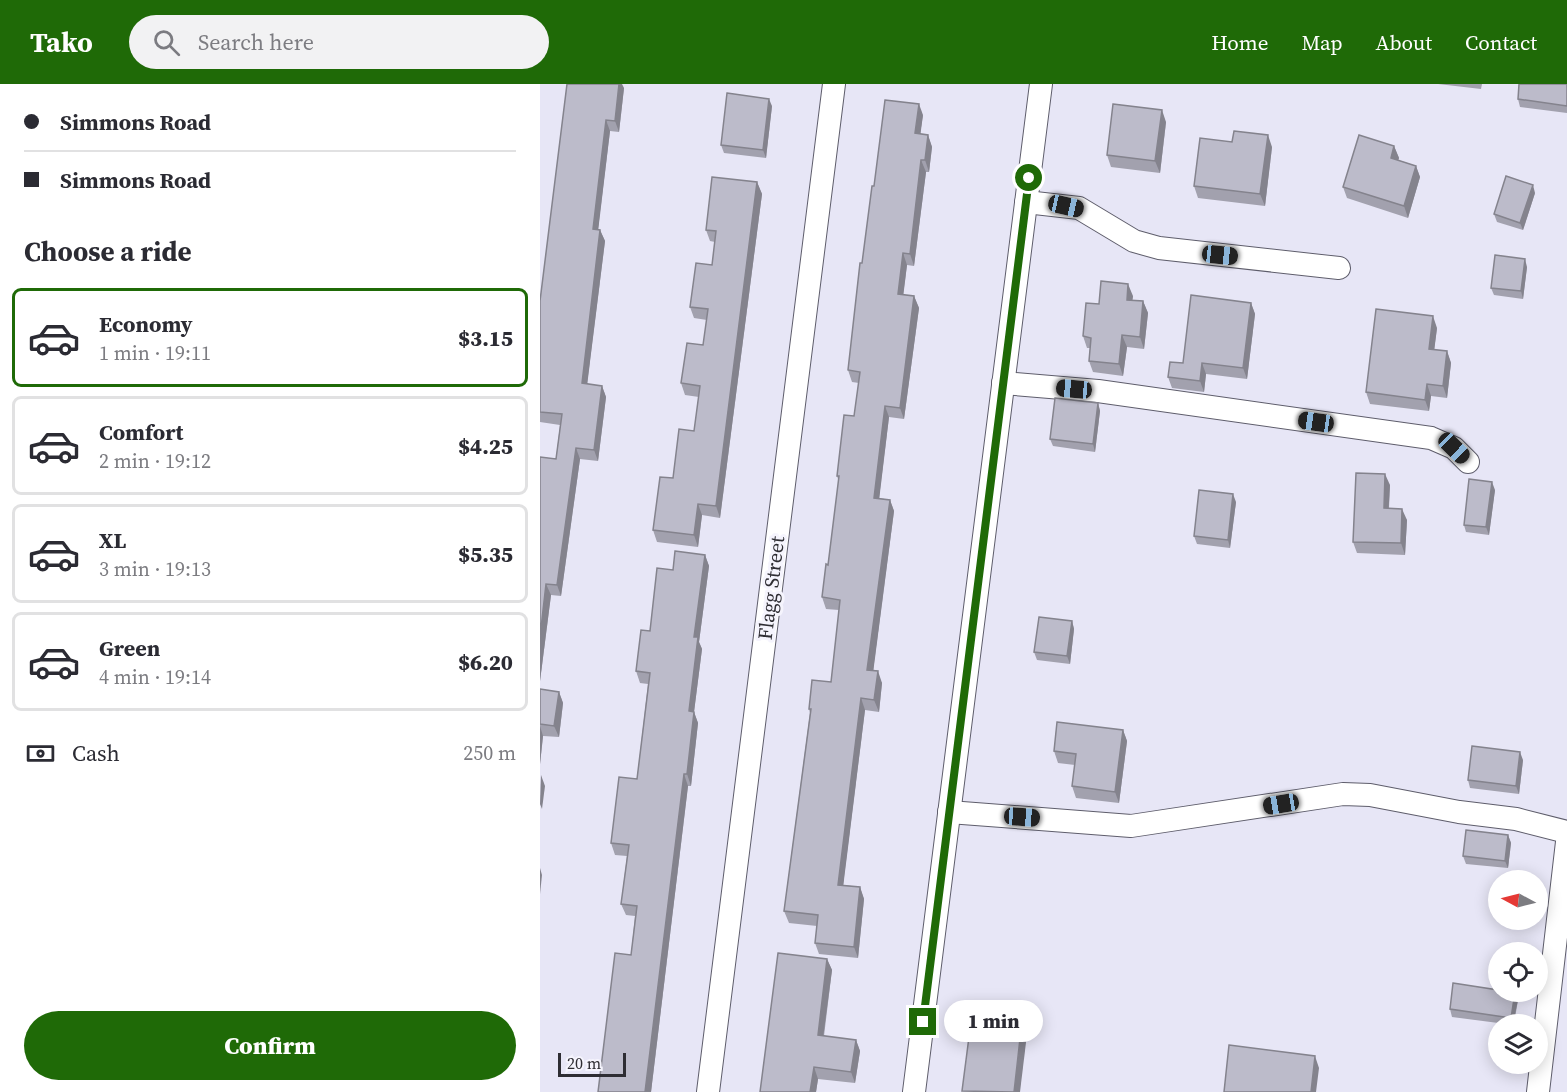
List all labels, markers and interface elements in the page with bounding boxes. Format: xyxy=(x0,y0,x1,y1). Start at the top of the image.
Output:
search box xyxy=(129,15,549,69)
text: Tako xyxy=(30,23,93,61)
icon: search xyxy=(150,26,183,59)
text: Search here xyxy=(198,27,314,57)
text: Home xyxy=(1211,28,1269,57)
text: Map xyxy=(1302,28,1343,57)
text: About xyxy=(1376,28,1432,57)
text: Contact xyxy=(1465,28,1537,57)
text: Simmons Road xyxy=(60,107,211,137)
route start xyxy=(1015,164,1042,191)
text: Simmons Road xyxy=(60,165,211,195)
car xyxy=(1046,193,1086,219)
text: Choose a ride xyxy=(24,233,192,270)
car xyxy=(1201,244,1239,266)
text: Economy xyxy=(99,309,193,339)
icon: car xyxy=(27,311,81,365)
text: $3.15 xyxy=(458,323,513,353)
text: 1 min · 19:11 xyxy=(99,339,211,367)
car xyxy=(1055,378,1093,400)
car xyxy=(1297,411,1335,433)
text: Comfort xyxy=(99,417,183,447)
icon: car xyxy=(27,419,81,473)
car xyxy=(1435,429,1473,467)
text: $4.25 xyxy=(458,431,513,461)
text: 2 min · 19:12 xyxy=(99,447,211,475)
text: XL xyxy=(99,525,126,555)
icon: car xyxy=(27,527,81,581)
street label: Flagg Street xyxy=(751,534,791,641)
text: $5.35 xyxy=(458,539,513,569)
text: 3 min · 19:13 xyxy=(99,555,211,583)
text: Green xyxy=(99,633,160,663)
icon: car xyxy=(27,635,81,689)
text: $6.20 xyxy=(458,647,513,677)
text: 4 min · 19:14 xyxy=(99,663,211,691)
icon: cash xyxy=(24,737,57,770)
text: Cash xyxy=(72,738,120,768)
text: 250 m xyxy=(463,739,516,767)
car xyxy=(1262,792,1300,816)
car xyxy=(1003,807,1041,827)
north arrow xyxy=(1488,870,1548,930)
map controls xyxy=(1488,870,1548,1074)
button: locate xyxy=(1488,942,1548,1002)
callout: 1 min xyxy=(944,1001,1043,1043)
text: 1 min xyxy=(967,1007,1020,1035)
route end xyxy=(909,1008,936,1035)
button: Confirm xyxy=(24,1011,516,1080)
button: layers xyxy=(1488,1014,1548,1074)
scale bar xyxy=(558,1050,626,1078)
text: 20 m xyxy=(567,1052,601,1074)

